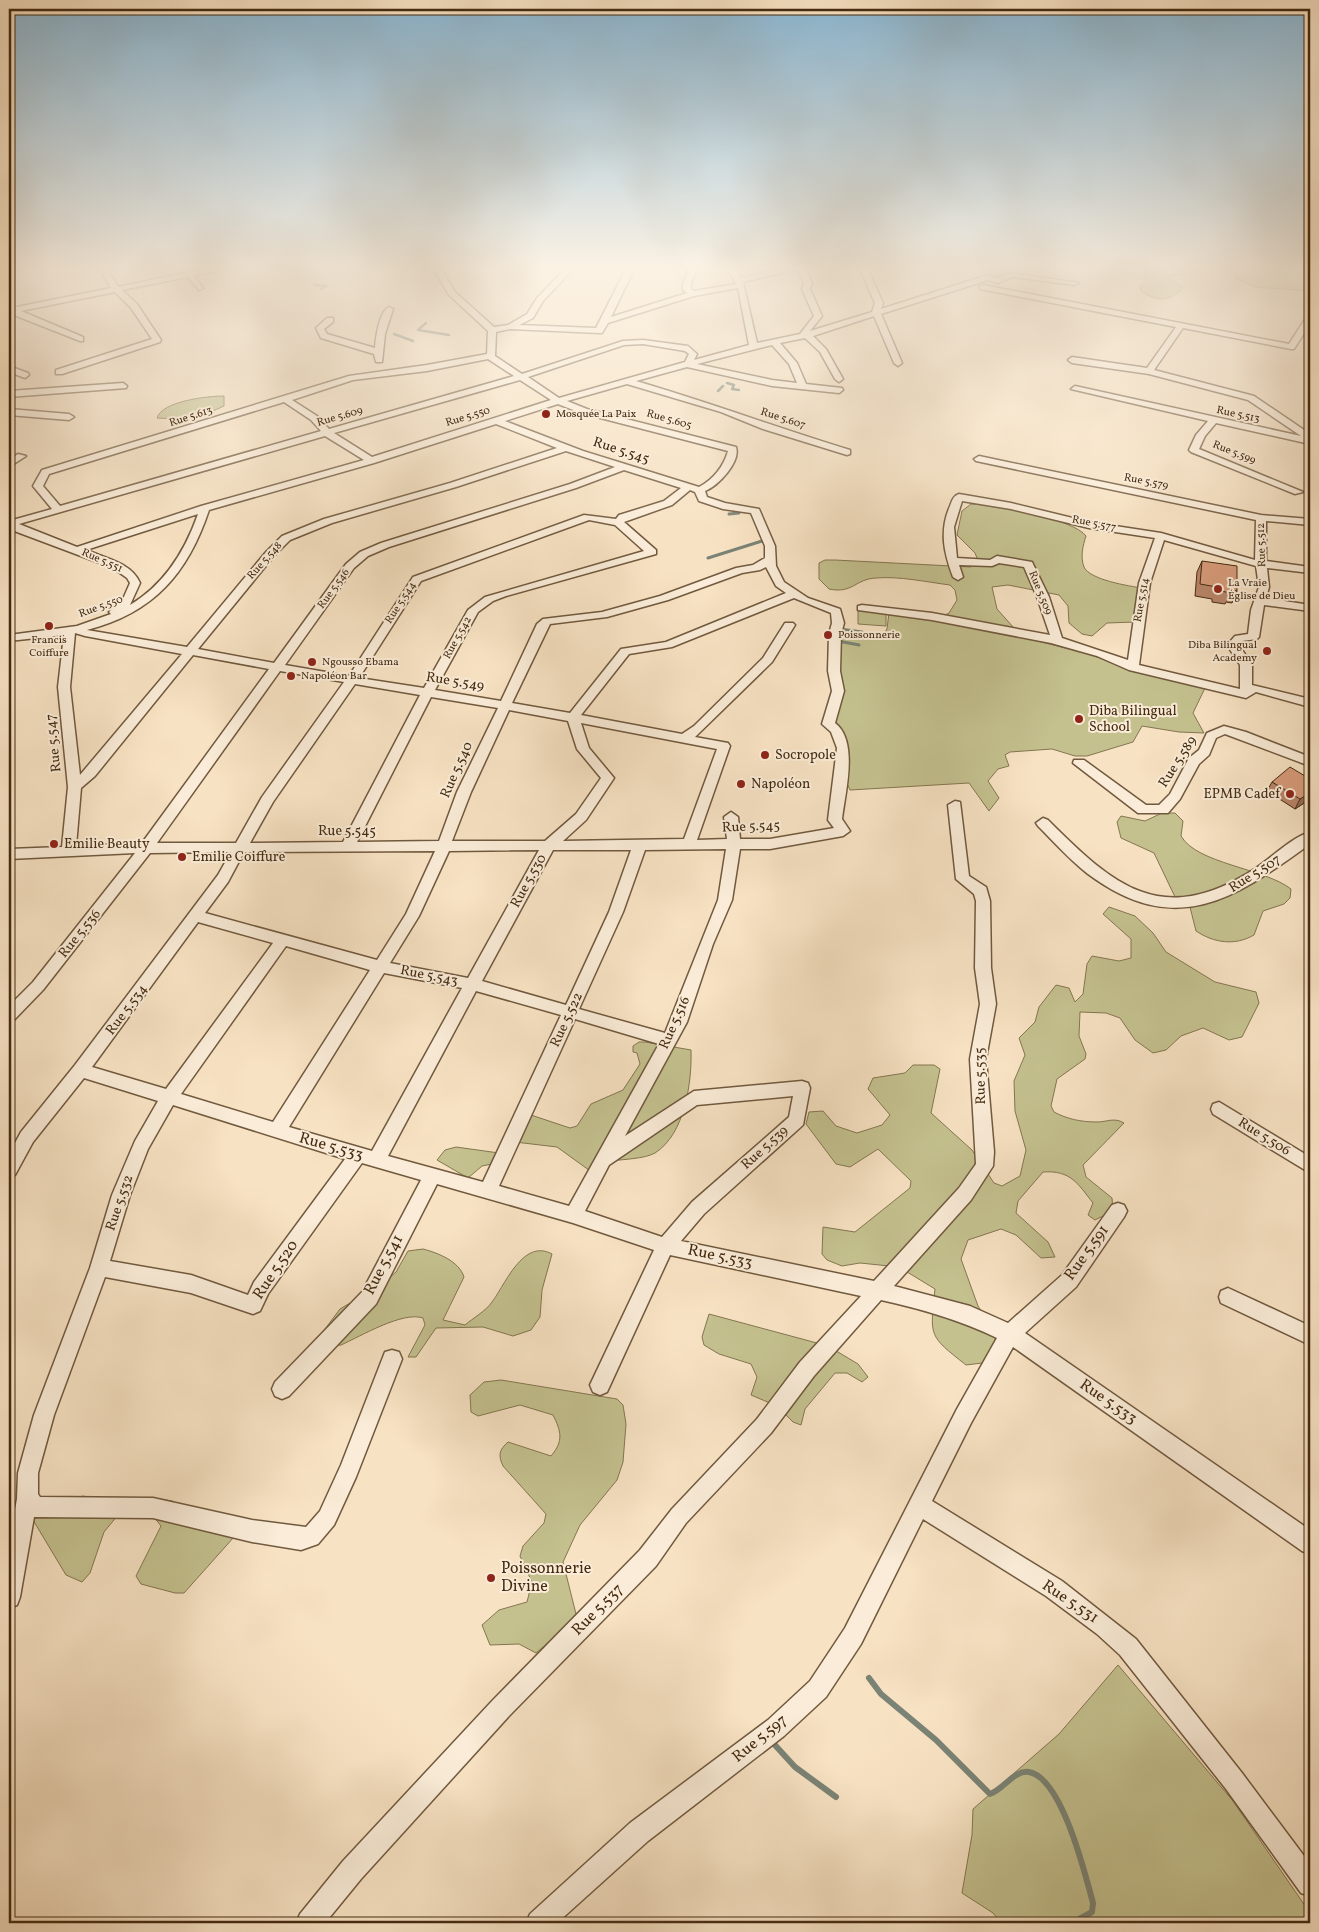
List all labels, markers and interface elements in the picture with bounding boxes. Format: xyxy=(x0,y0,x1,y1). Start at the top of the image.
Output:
street label: Rue 5.613 xyxy=(168,403,215,431)
street label: Rue 5.609 xyxy=(315,403,365,431)
street label: Rue 5.550 xyxy=(444,403,492,431)
street label: Rue 5.513 xyxy=(1215,403,1261,427)
street label: Rue 5.607 xyxy=(759,405,807,433)
street label: Rue 5.605 xyxy=(645,406,693,434)
place label: Mosquée La Paix xyxy=(556,407,636,422)
marker: Mosquée La Paix xyxy=(540,408,552,420)
street label: Rue 5.545 xyxy=(590,433,652,469)
street label: Rue 5.599 xyxy=(1210,438,1258,469)
street label: Rue 5.579 xyxy=(1122,470,1170,494)
street label: Rue 5.577 xyxy=(1071,512,1117,536)
street label: Rue 5.512 xyxy=(1254,523,1270,567)
street label: Rue 5.548 xyxy=(244,539,286,583)
street label: Rue 5.551 xyxy=(79,545,125,577)
street label: Rue 5.546 xyxy=(314,566,354,612)
street label: Rue 5.509 xyxy=(1024,569,1056,618)
street label: Rue 5.514 xyxy=(1131,576,1153,623)
place label: La Vraie Église de Dieu xyxy=(1228,576,1295,604)
street label: Rue 5.544 xyxy=(382,579,420,627)
marker: La Vraie Église de Dieu xyxy=(1212,583,1224,595)
street label: Rue 5.550 xyxy=(77,592,125,622)
street label: Rue 5.542 xyxy=(440,614,476,662)
marker: Francis Coiffure xyxy=(43,620,55,632)
place label: Poissonnerie xyxy=(838,628,900,643)
marker: Poissonnerie xyxy=(822,629,834,641)
place label: Francis Coiffure xyxy=(29,633,69,661)
place label: Diba Bilingual Academy xyxy=(1188,638,1257,666)
marker: Diba Bilingual Academy xyxy=(1261,645,1273,657)
place label: Ngousso Ebama xyxy=(322,655,399,670)
marker: Ngousso Ebama xyxy=(306,656,318,668)
street label: Rue 5.549 xyxy=(425,668,485,696)
place label: Napoléon Bar xyxy=(301,669,367,684)
marker: Napoléon Bar xyxy=(285,670,297,682)
place label: Diba Bilingual School xyxy=(1089,702,1177,737)
street label: Rue 5.547 xyxy=(41,713,67,773)
marker: Diba Bilingual School xyxy=(1073,713,1085,725)
street label: Rue 5.589 xyxy=(1154,733,1202,791)
street label: Rue 5.540 xyxy=(436,739,478,801)
place label: Socropole xyxy=(775,746,836,765)
marker: Socropole xyxy=(759,749,771,761)
place label: Napoléon xyxy=(751,775,810,794)
marker: Napoléon xyxy=(735,778,747,790)
place label: EPMB Cadef xyxy=(1203,785,1281,804)
marker: EPMB Cadef xyxy=(1284,788,1296,800)
street label: Rue 5.545 xyxy=(722,816,780,838)
street label: Rue 5.545 xyxy=(318,822,376,841)
place label: Emilie Beauty xyxy=(64,835,150,854)
marker: Emilie Beauty xyxy=(48,838,60,850)
place label: Emilie Coiffure xyxy=(192,848,286,867)
street label: Rue 5.507 xyxy=(1225,850,1285,898)
marker: Emilie Coiffure xyxy=(176,851,188,863)
street label: Rue 5.530 xyxy=(506,851,552,911)
street label: Rue 5.536 xyxy=(54,906,106,962)
street label: Rue 5.543 xyxy=(399,961,459,991)
street label: Rue 5.534 xyxy=(102,981,152,1039)
street label: Rue 5.522 xyxy=(546,990,588,1050)
street label: Rue 5.516 xyxy=(655,994,695,1052)
street label: Rue 5.535 xyxy=(971,1047,991,1105)
street label: Rue 5.506 xyxy=(1234,1113,1294,1161)
street label: Rue 5.539 xyxy=(737,1122,793,1174)
street label: Rue 5.533 xyxy=(296,1127,366,1167)
street label: Rue 5.532 xyxy=(102,1172,138,1234)
street label: Rue 5.591 xyxy=(1059,1221,1115,1285)
street label: Rue 5.541 xyxy=(359,1231,409,1299)
street label: Rue 5.520 xyxy=(248,1236,304,1304)
street label: Rue 5.533 xyxy=(685,1239,755,1275)
street label: Rue 5.533 xyxy=(1075,1374,1141,1430)
place label: Poissonnerie Divine xyxy=(501,1558,591,1598)
marker: Poissonnerie Divine xyxy=(485,1572,497,1584)
street label: Rue 5.531 xyxy=(1037,1575,1103,1629)
street label: Rue 5.537 xyxy=(567,1579,629,1641)
street label: Rue 5.597 xyxy=(728,1710,792,1768)

